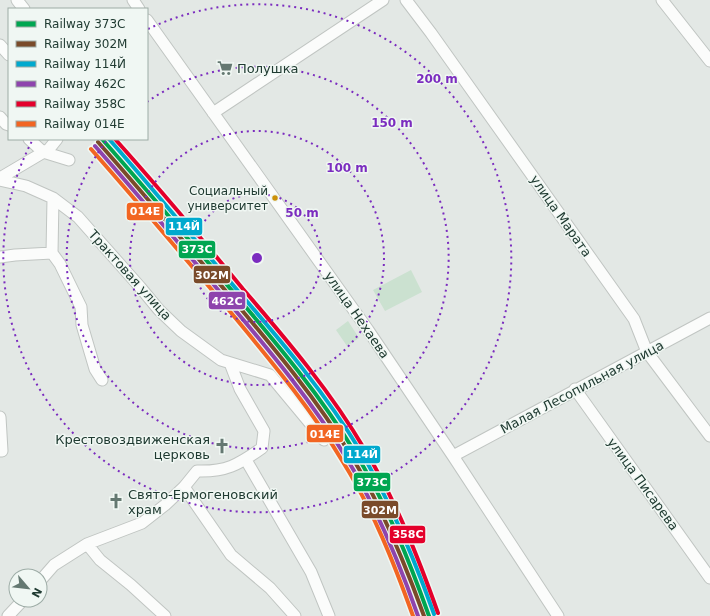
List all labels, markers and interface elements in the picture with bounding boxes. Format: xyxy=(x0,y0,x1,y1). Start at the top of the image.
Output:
legend xyxy=(8,8,148,140)
text: Railway 373C xyxy=(44,17,125,31)
text: Railway 302М xyxy=(44,37,127,51)
text: Railway 114Й xyxy=(44,56,126,71)
supermarket icon: Полушка xyxy=(216,59,234,77)
place label: Полушка xyxy=(237,61,298,76)
text: 200 m xyxy=(416,72,458,86)
text: Railway 462С xyxy=(44,77,125,91)
text: Railway 358С xyxy=(44,97,125,111)
text: 150 m xyxy=(371,116,413,130)
text: Railway 014Е xyxy=(44,117,125,131)
text: 100 m xyxy=(326,161,368,175)
street label: улица Марата xyxy=(527,172,595,260)
place label: Социальный университет xyxy=(187,184,268,213)
marker: Социальный университет xyxy=(270,193,280,203)
line badge: 014Е xyxy=(126,202,164,221)
text: 014Е xyxy=(130,205,160,218)
text: 50 m xyxy=(285,206,319,220)
line badge: 114Й xyxy=(165,217,203,236)
text: 114Й xyxy=(168,220,200,233)
street label: Трактовая улица xyxy=(85,226,175,323)
line badge: 373C xyxy=(178,240,216,259)
text: 373C xyxy=(181,243,213,256)
centre of rings xyxy=(250,251,264,265)
line badge: 302М xyxy=(193,265,231,284)
text: 302М xyxy=(195,269,229,282)
street label: улица Нехаева xyxy=(321,269,393,361)
line badge: 462С xyxy=(208,291,246,310)
text: 462С xyxy=(211,295,243,308)
street label: Малая Лесопильная улица xyxy=(498,337,666,437)
line badge: 014Е xyxy=(306,424,344,443)
text: 014Е xyxy=(310,428,340,441)
place label: Крестовоздвиженская церковь xyxy=(55,432,210,462)
street label: улица Писарева xyxy=(604,435,682,533)
church icon: Крестовоздвиженская церковь xyxy=(213,437,231,455)
line badge: 114Й xyxy=(343,445,381,464)
text: 114Й xyxy=(346,448,378,461)
line badge: 373C xyxy=(353,472,391,492)
text: 373C xyxy=(356,476,388,489)
place label: Свято-Ермогеновский храм xyxy=(128,487,278,517)
church icon: Свято-Ермогеновский храм xyxy=(107,492,125,510)
line badge: 302М xyxy=(361,500,399,519)
text: 302М xyxy=(363,504,397,517)
line badge: 358С xyxy=(389,525,426,544)
text: 358С xyxy=(392,528,424,541)
north arrow xyxy=(8,568,48,608)
text: N xyxy=(28,585,44,600)

